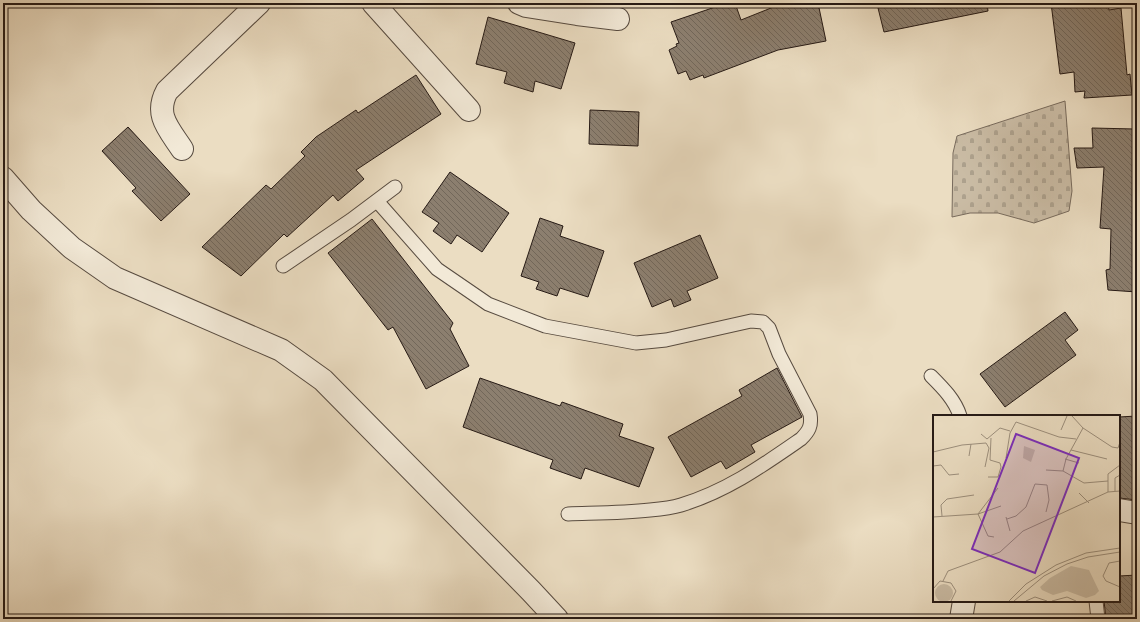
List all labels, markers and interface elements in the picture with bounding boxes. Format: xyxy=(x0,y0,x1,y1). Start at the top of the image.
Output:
inset map xyxy=(933,415,1120,602)

